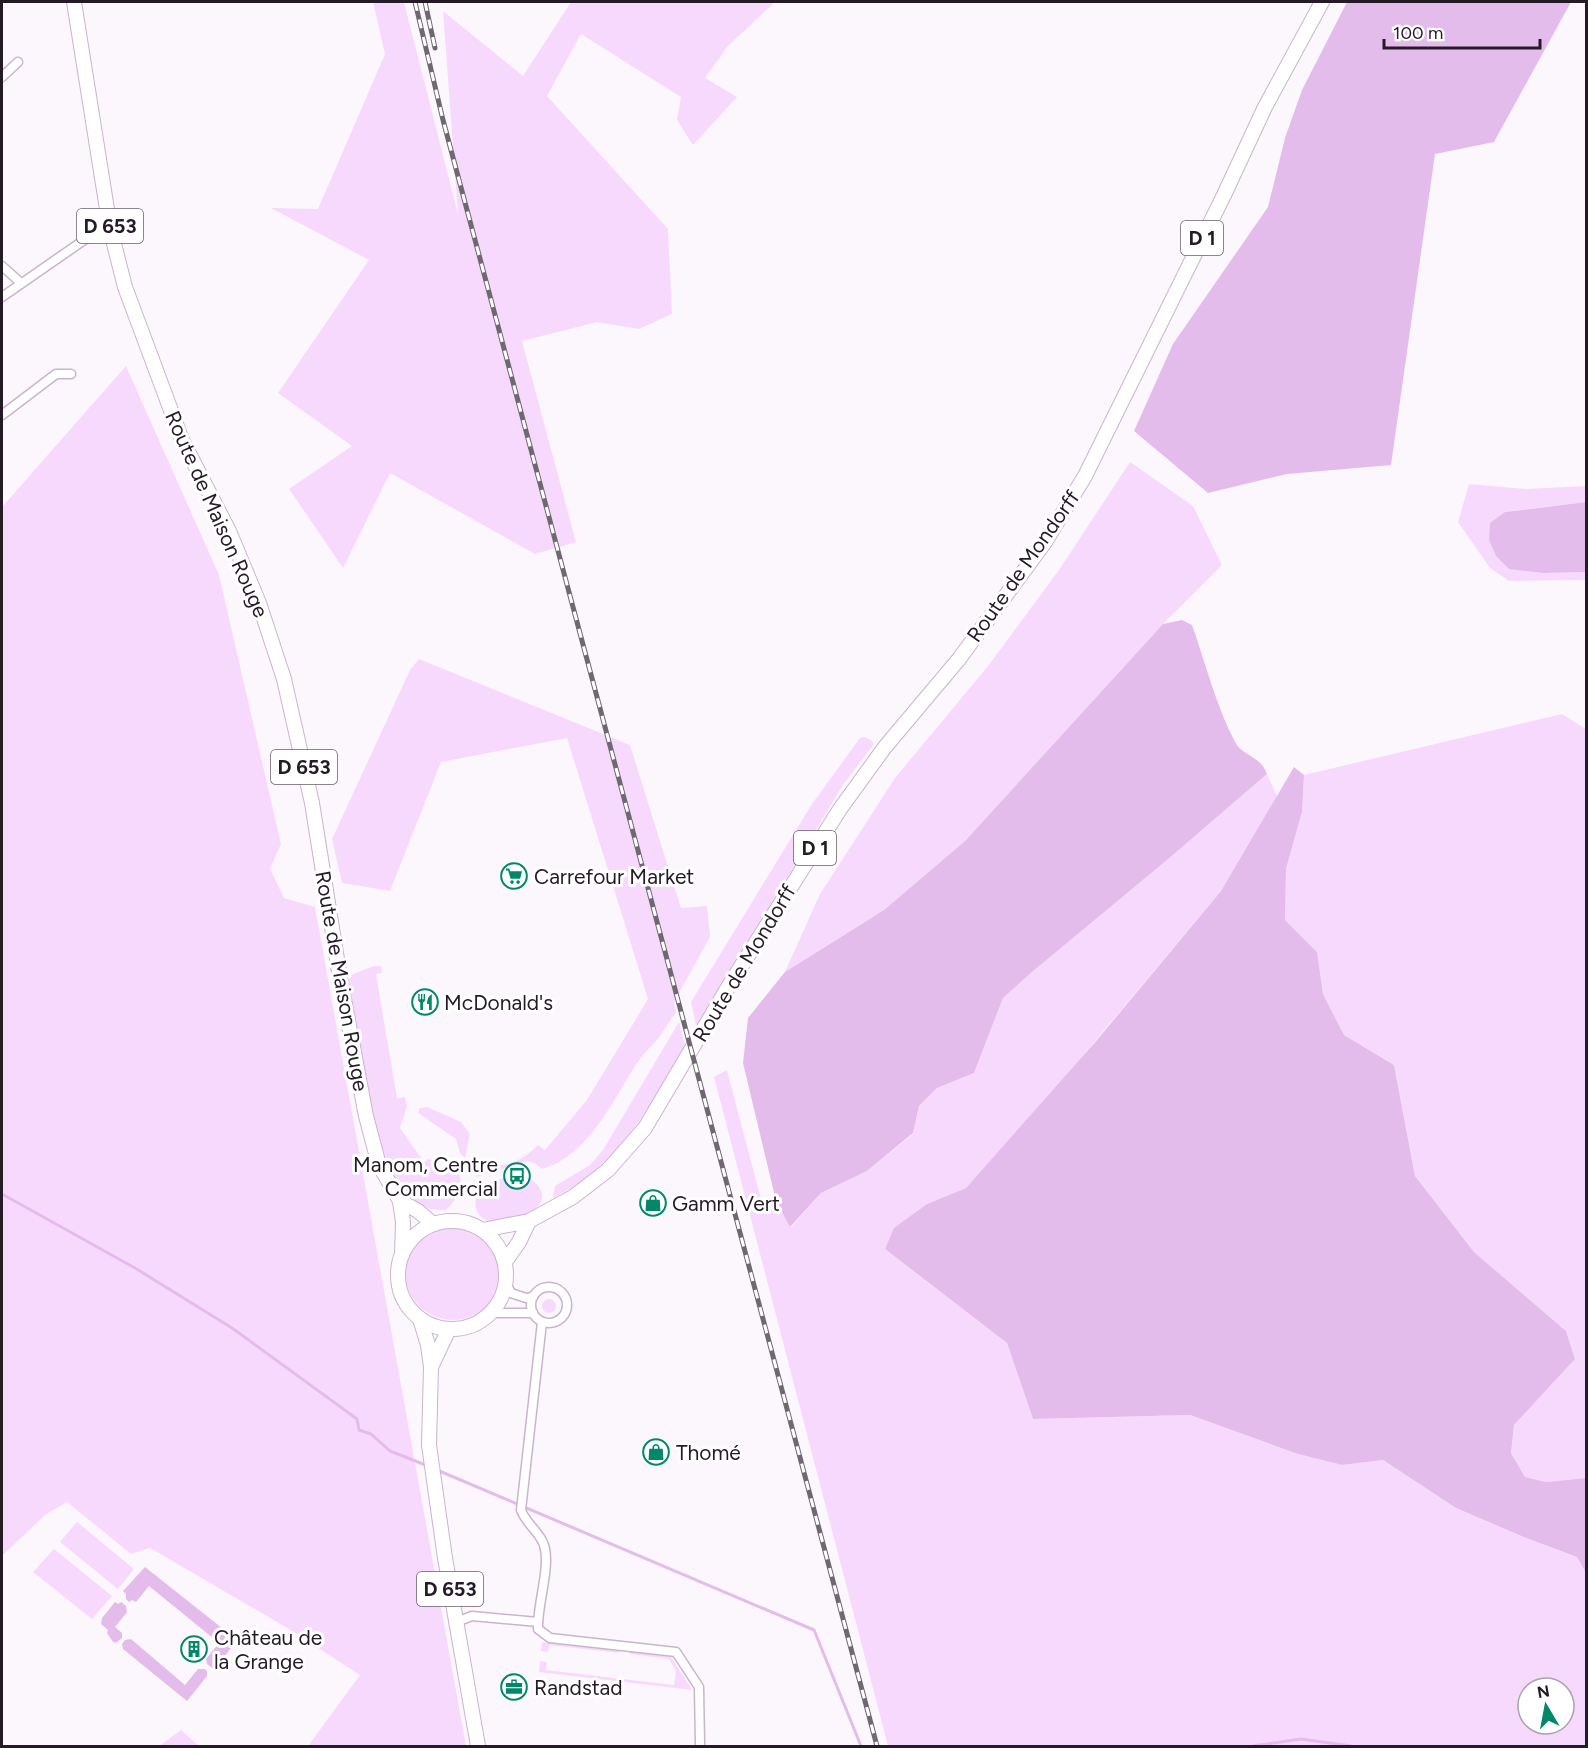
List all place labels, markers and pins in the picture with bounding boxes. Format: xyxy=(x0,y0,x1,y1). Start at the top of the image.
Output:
supermarket icon: Carrefour Market xyxy=(499,861,529,891)
place label: Carrefour Market xyxy=(534,864,694,889)
restaurant icon: McDonald's xyxy=(410,987,440,1017)
place label: McDonald's xyxy=(444,990,553,1015)
place label: Manom, Centre Commercial xyxy=(353,1152,498,1201)
bus stop icon: Manom, Centre Commercial xyxy=(502,1161,532,1191)
shop icon: Gamm Vert xyxy=(638,1188,668,1218)
place label: Gamm Vert xyxy=(672,1191,780,1216)
shop icon: Thomé xyxy=(641,1437,671,1467)
place label: Thomé xyxy=(676,1440,741,1465)
place label: Château de la Grange xyxy=(214,1625,322,1674)
building icon: Château de la Grange xyxy=(179,1634,209,1664)
office icon: Randstad xyxy=(499,1672,529,1702)
place label: Randstad xyxy=(534,1675,623,1700)

